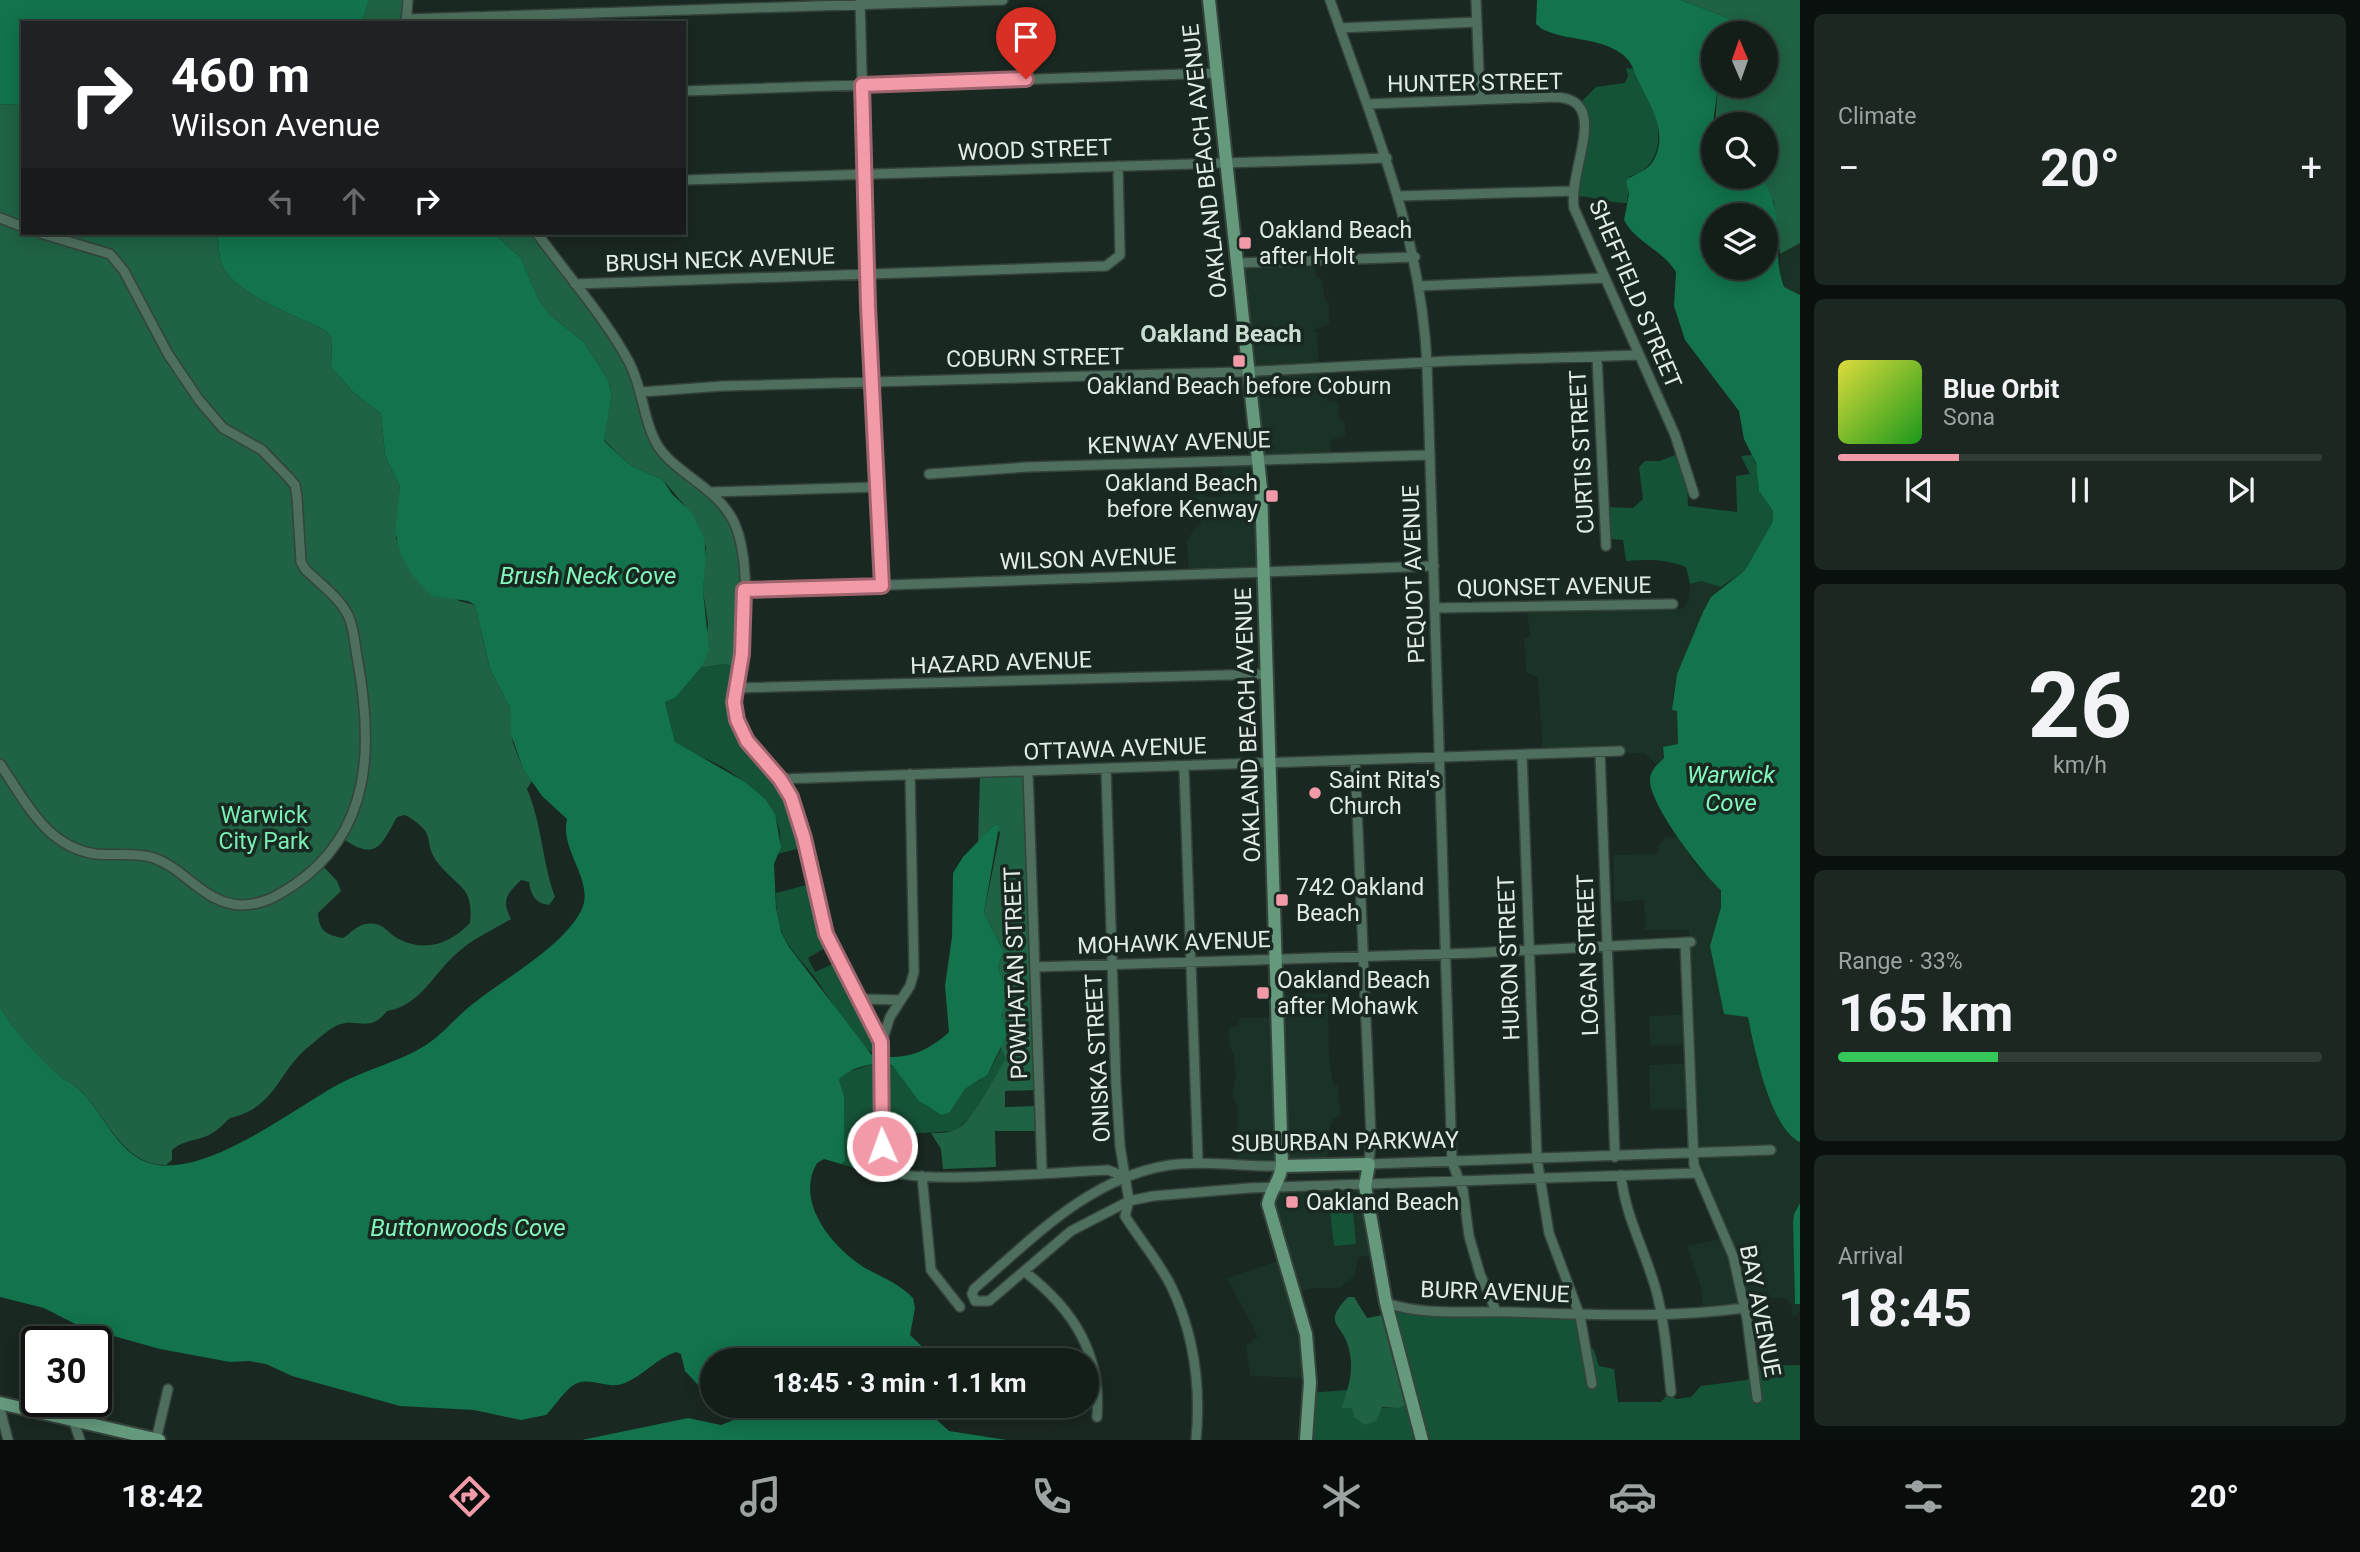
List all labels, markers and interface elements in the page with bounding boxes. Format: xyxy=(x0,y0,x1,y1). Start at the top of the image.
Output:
pin xyxy=(996,7,1056,79)
icon: arrive xyxy=(1007,18,1045,56)
north arrow xyxy=(1701,21,1778,98)
map controls xyxy=(1701,21,1778,280)
street label: OAKLAND BEACH AVENUE xyxy=(1177,23,1233,299)
text: 460 m xyxy=(171,47,310,104)
icon: right xyxy=(56,49,147,140)
street label: HUNTER STREET xyxy=(1387,68,1563,98)
text: Climate xyxy=(1838,103,1917,130)
text: Wilson Avenue xyxy=(171,106,380,144)
button: search xyxy=(1701,112,1778,189)
street label: WOOD STREET xyxy=(957,134,1113,166)
text: 20° xyxy=(2040,138,2120,199)
text: − xyxy=(1838,146,1860,190)
text: + xyxy=(2300,146,2322,190)
icon: left xyxy=(262,182,300,220)
icon: ahead xyxy=(335,182,373,220)
icon: right xyxy=(408,182,446,220)
street label: SHEFFIELD STREET xyxy=(1583,195,1687,393)
button: layers xyxy=(1701,203,1778,280)
place label: Oakland Beach after Holt xyxy=(1259,217,1412,270)
marker: Oakland Beach after Holt xyxy=(1237,235,1253,251)
street label: BRUSH NECK AVENUE xyxy=(605,242,835,278)
district label: Oakland Beach xyxy=(1140,320,1302,348)
street label: COBURN STREET xyxy=(946,343,1124,373)
marker: Oakland Beach before Coburn xyxy=(1231,353,1247,369)
street label: CURTIS STREET xyxy=(1564,369,1600,535)
place label: Oakland Beach before Coburn xyxy=(1087,373,1391,400)
text: Blue Orbit xyxy=(1943,374,2059,404)
text: Sona xyxy=(1943,404,1995,431)
street label: KENWAY AVENUE xyxy=(1087,426,1271,460)
place label: Oakland Beach before Kenway xyxy=(1105,470,1258,523)
icon: previous xyxy=(1900,471,1938,509)
icon: pause xyxy=(2061,471,2099,509)
icon: next xyxy=(2222,471,2260,509)
street label: PEQUOT AVENUE xyxy=(1397,484,1431,664)
marker: Oakland Beach before Kenway xyxy=(1264,488,1280,504)
street label: WILSON AVENUE xyxy=(999,542,1177,576)
water label: Brush Neck Cove xyxy=(500,562,676,590)
street label: QUONSET AVENUE xyxy=(1456,572,1652,602)
street label: OAKLAND BEACH AVENUE xyxy=(1230,587,1266,863)
street label: HAZARD AVENUE xyxy=(910,646,1092,680)
text: 26 xyxy=(2028,653,2132,759)
street label: OTTAWA AVENUE xyxy=(1023,732,1207,766)
text: km/h xyxy=(2053,752,2107,779)
water label: Warwick Cove xyxy=(1687,761,1776,817)
place label: Saint Rita's Church xyxy=(1329,767,1441,820)
marker: Saint Rita's Church xyxy=(1307,785,1323,801)
park label: Warwick City Park xyxy=(218,802,310,855)
street label: POWHATAN STREET xyxy=(999,866,1033,1080)
street label: LOGAN STREET xyxy=(1572,873,1604,1036)
place label: 742 Oakland Beach xyxy=(1296,874,1424,927)
street label: HURON STREET xyxy=(1493,875,1525,1041)
marker: 742 Oakland Beach xyxy=(1274,892,1290,908)
street label: MOHAWK AVENUE xyxy=(1077,926,1271,960)
text: Range · 33% xyxy=(1838,948,1963,975)
place label: Oakland Beach after Mohawk xyxy=(1277,967,1430,1020)
street label: ONISKA STREET xyxy=(1080,973,1116,1143)
text: 165 km xyxy=(1838,983,2013,1044)
marker: Oakland Beach after Mohawk xyxy=(1255,985,1271,1001)
position arrow xyxy=(845,1109,919,1183)
street label: SUBURBAN PARKWAY xyxy=(1231,1127,1459,1157)
place label: Oakland Beach xyxy=(1306,1189,1459,1216)
marker: Oakland Beach xyxy=(1284,1194,1300,1210)
water label: Buttonwoods Cove xyxy=(370,1214,566,1242)
street label: BAY AVENUE xyxy=(1734,1243,1786,1379)
text: Arrival xyxy=(1838,1243,1903,1270)
street label: BURR AVENUE xyxy=(1420,1276,1570,1308)
text: 18:45 xyxy=(1838,1278,1972,1339)
speed limit sign: 30 xyxy=(21,1326,112,1417)
text: 18:45 · 3 min · 1.1 km xyxy=(772,1368,1027,1398)
icon: directions xyxy=(445,1472,494,1521)
icon: music xyxy=(736,1472,785,1521)
icon: phone xyxy=(1027,1472,1076,1521)
icon: climate xyxy=(1317,1472,1366,1521)
icon: car xyxy=(1608,1472,1657,1521)
icon: filters xyxy=(1899,1472,1948,1521)
text: 18:42 xyxy=(121,1477,203,1515)
text: 20° xyxy=(2190,1477,2239,1515)

